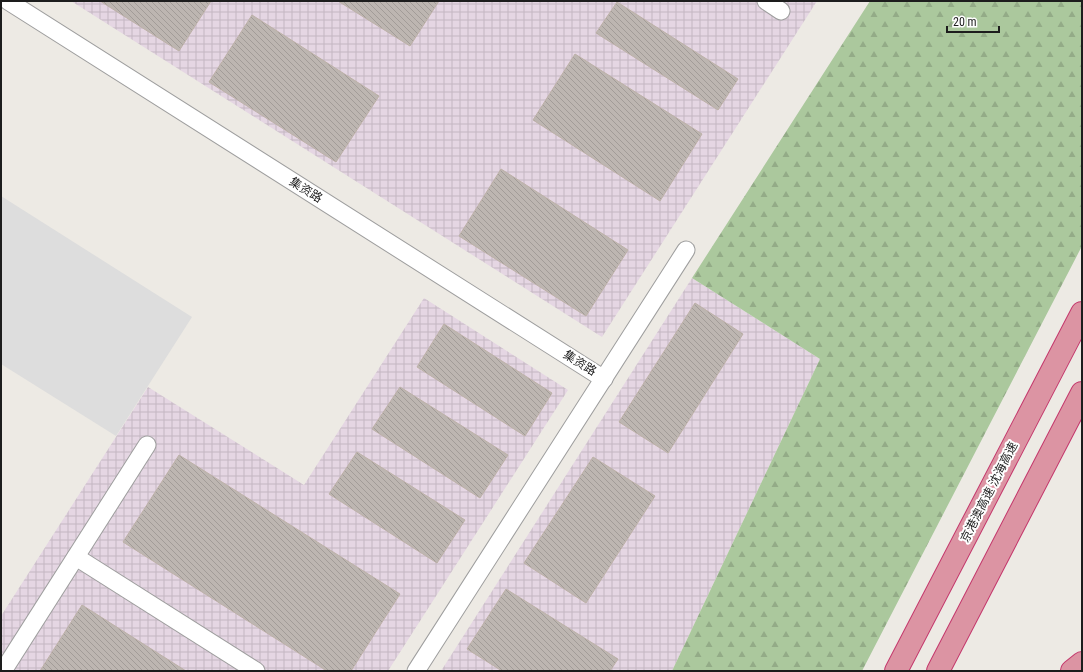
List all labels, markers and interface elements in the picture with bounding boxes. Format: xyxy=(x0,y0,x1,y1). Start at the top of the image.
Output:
scale bar xyxy=(947,8,999,34)
text: 20 m xyxy=(953,15,977,29)
street label: 集资路 xyxy=(287,175,325,205)
street label: 集资路 xyxy=(561,348,599,378)
street label: 京港澳高速 沈海高速 xyxy=(958,439,1020,545)

